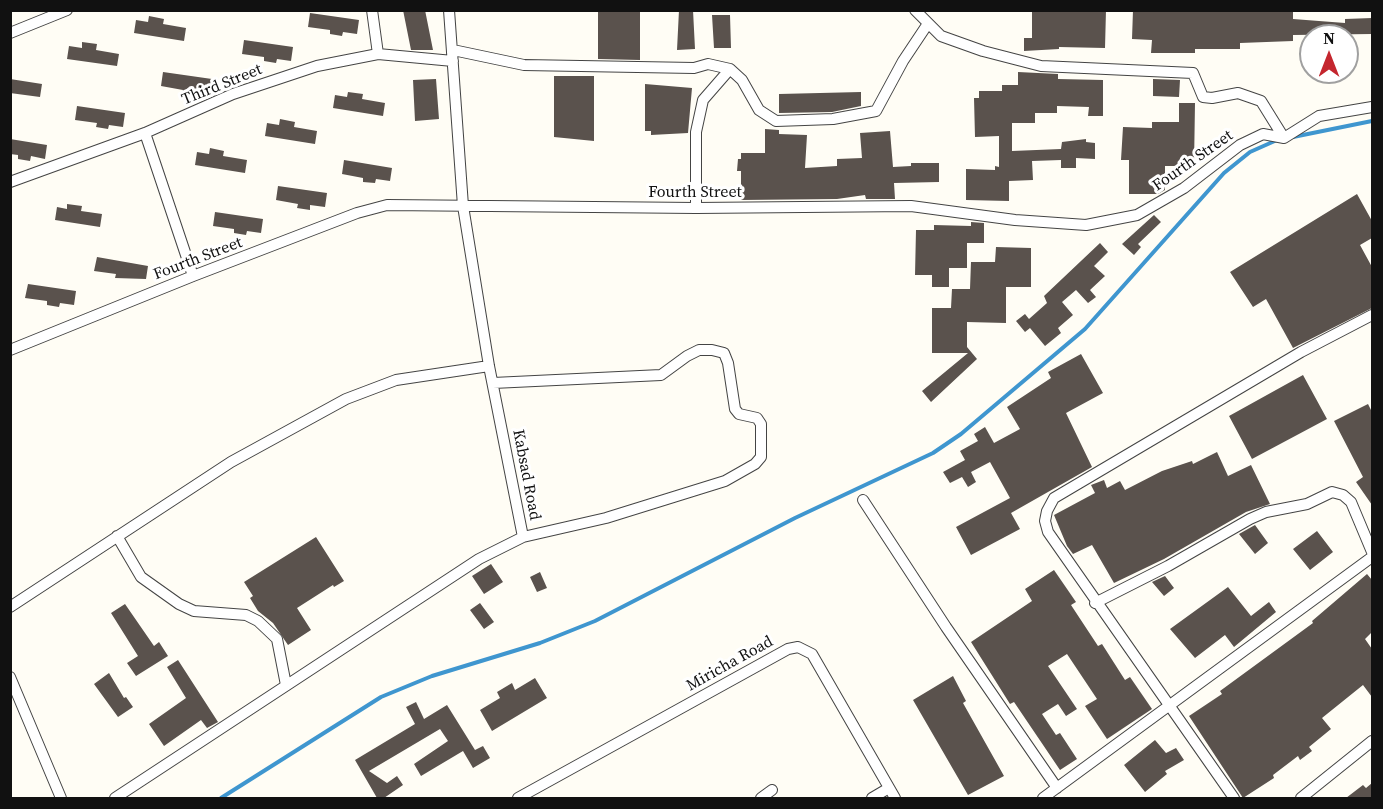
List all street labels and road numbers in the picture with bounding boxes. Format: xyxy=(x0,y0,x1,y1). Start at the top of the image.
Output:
street label: Third Street xyxy=(179,60,265,110)
street label: Fourth Street xyxy=(1149,126,1237,196)
street label: Fourth Street xyxy=(648,183,742,203)
street label: Fourth Street xyxy=(151,233,245,285)
street label: Kabsad Road xyxy=(508,428,544,522)
street label: Miricha Road xyxy=(683,632,777,696)

